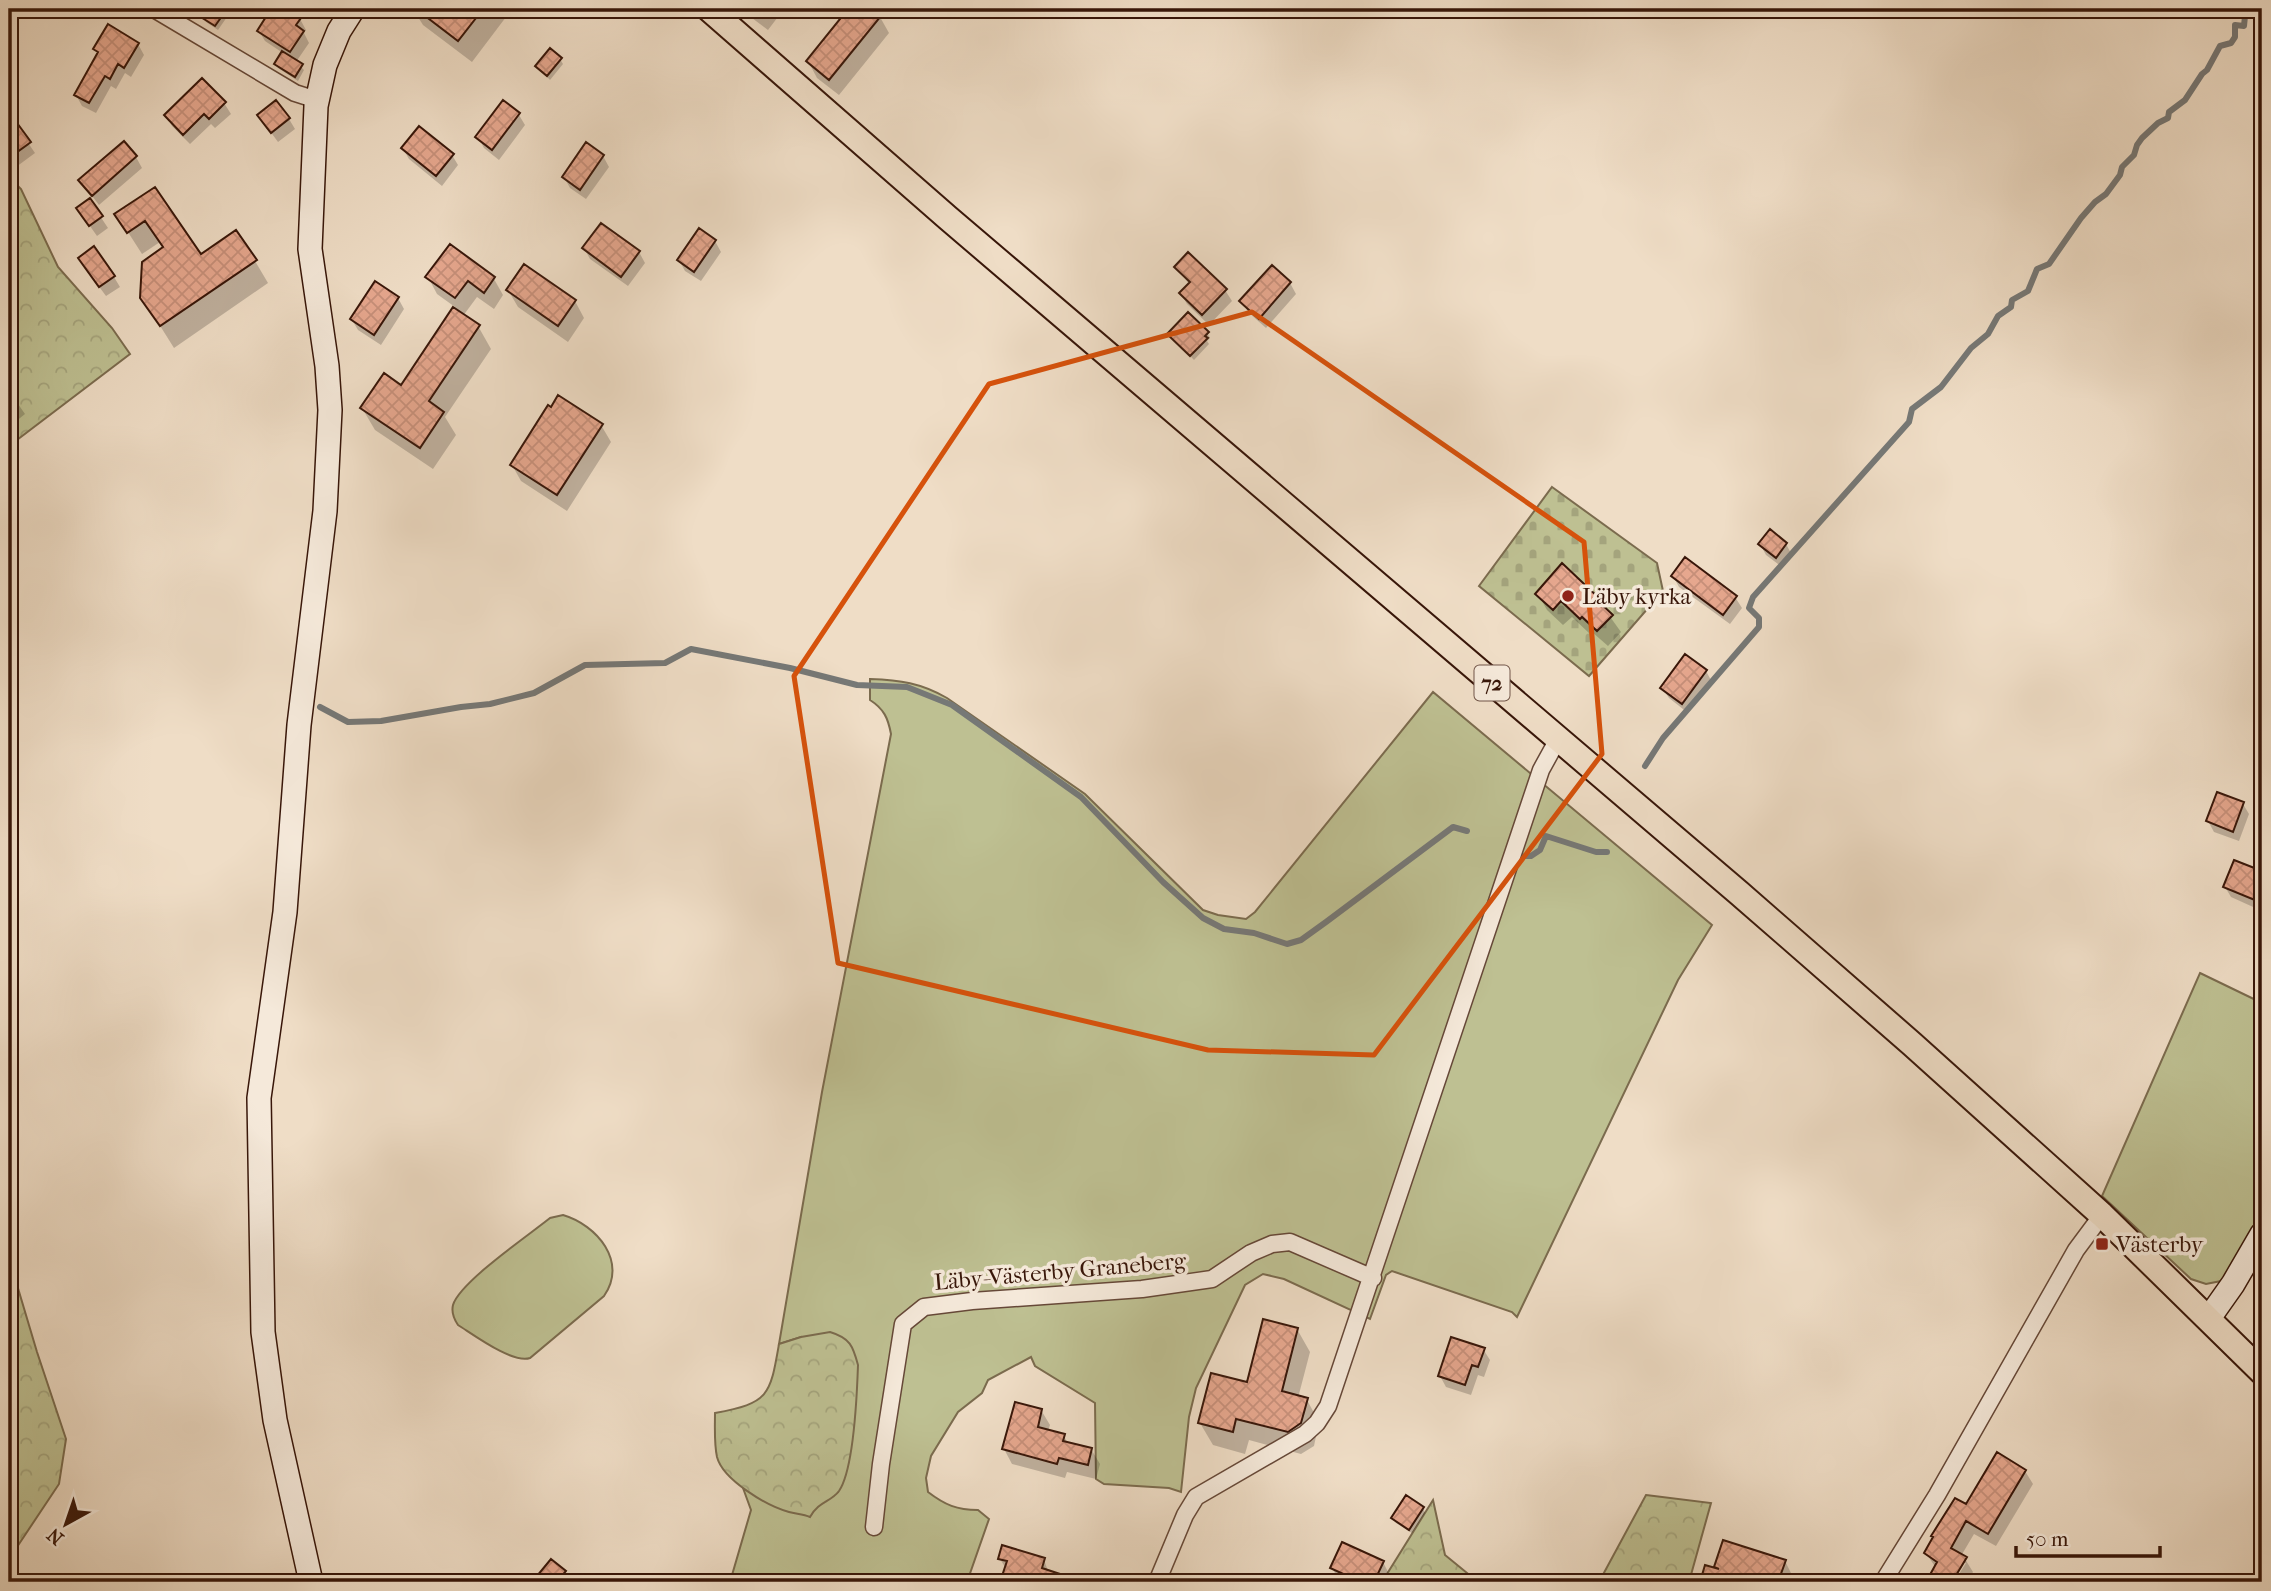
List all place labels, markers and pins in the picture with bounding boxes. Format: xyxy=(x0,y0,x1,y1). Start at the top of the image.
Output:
place label: Läby kyrka xyxy=(1582,583,1692,610)
marker: Läby kyrka xyxy=(1560,588,1576,604)
place label: Västerby xyxy=(2115,1231,2204,1258)
marker: Västerby xyxy=(2094,1236,2110,1252)

